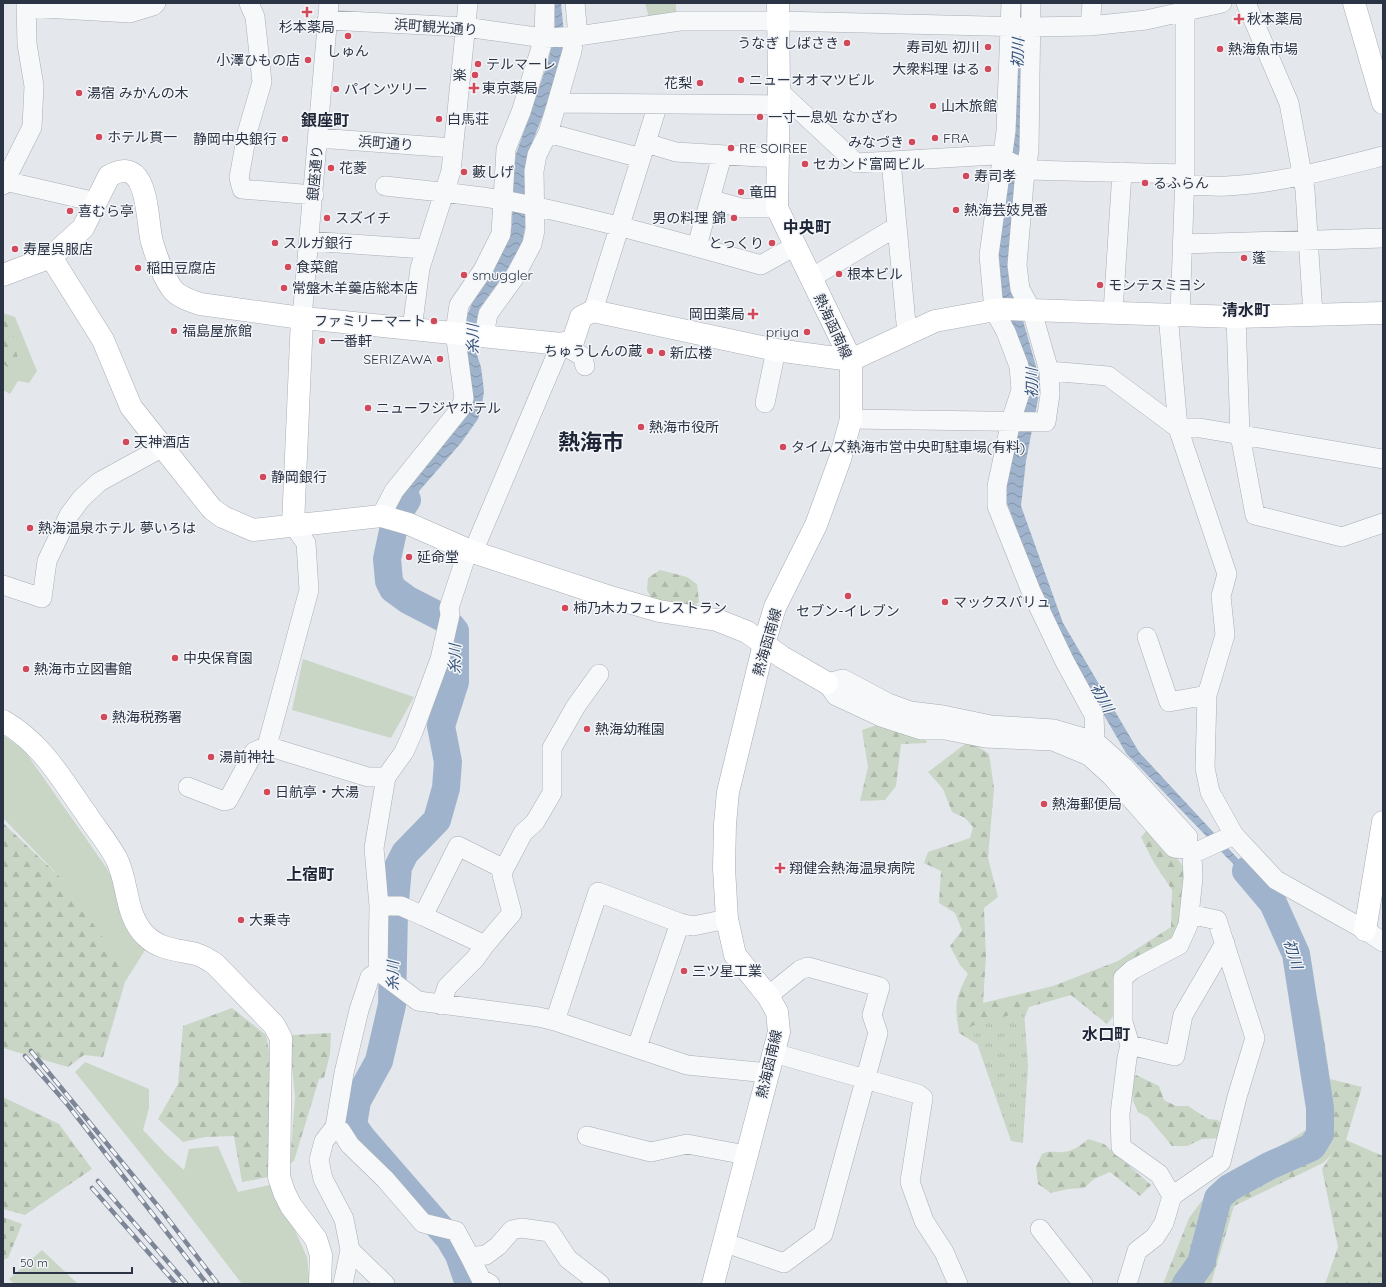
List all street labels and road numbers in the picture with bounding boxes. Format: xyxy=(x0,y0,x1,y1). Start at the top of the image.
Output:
street label: 浜町観光通り xyxy=(393,15,479,39)
street label: 浜町通り xyxy=(357,132,415,154)
street label: 銀座通り xyxy=(304,144,326,202)
street label: 熱海函南線 xyxy=(810,290,856,362)
street label: 熱海函南線 xyxy=(749,606,785,678)
street label: 熱海函南線 xyxy=(752,1028,786,1100)

